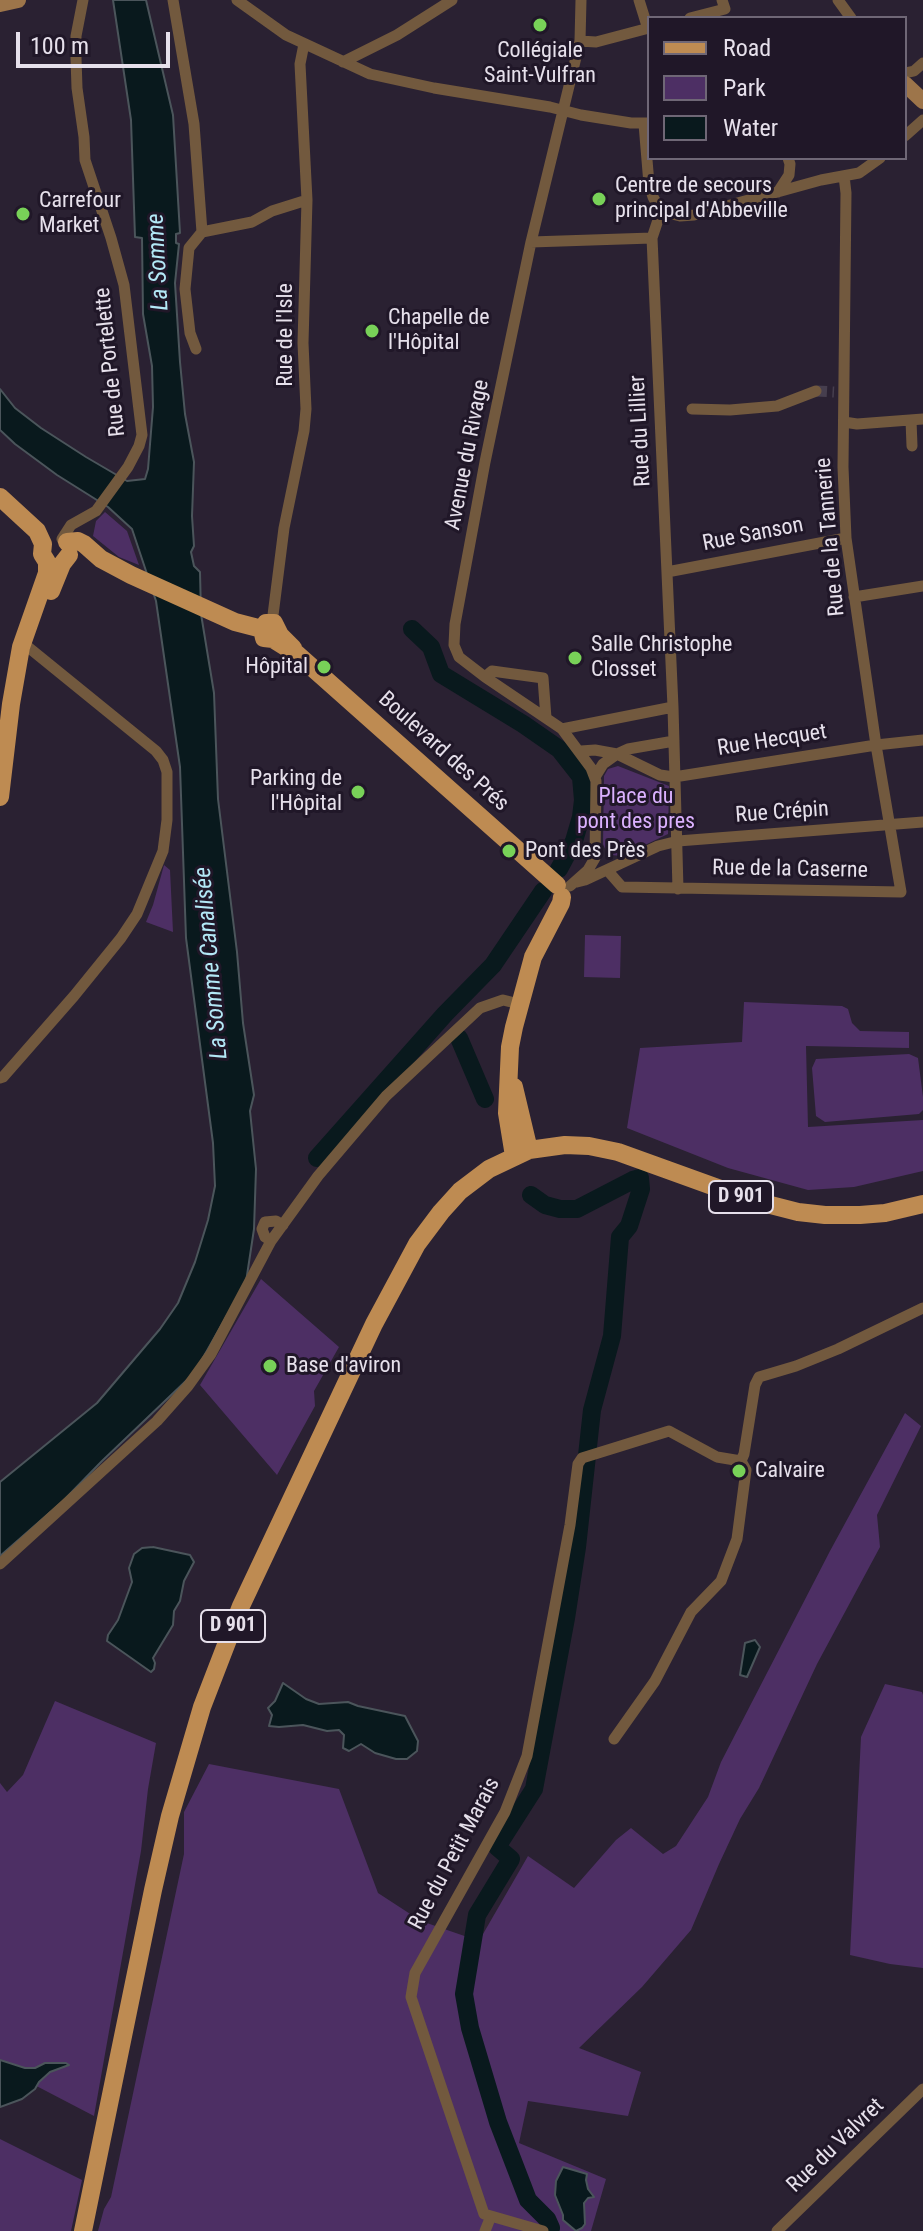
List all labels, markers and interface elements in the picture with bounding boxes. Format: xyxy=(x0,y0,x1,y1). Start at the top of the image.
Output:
scale bar xyxy=(20,16,174,66)
marker: Collégiale Saint-Vulfran xyxy=(531,16,549,34)
legend xyxy=(647,16,907,160)
text: 100 m xyxy=(30,32,89,60)
text: Road xyxy=(723,34,771,62)
place label: Collégiale Saint-Vulfran xyxy=(484,38,596,90)
text: Park xyxy=(723,74,766,102)
text: Water xyxy=(723,114,778,142)
place label: Centre de secours principal d'Abbeville xyxy=(615,173,788,224)
place label: Carrefour Market xyxy=(39,188,121,240)
marker: Centre de secours principal d'Abbeville xyxy=(590,190,608,208)
marker: Carrefour Market xyxy=(14,205,32,223)
water label: La Somme xyxy=(142,213,176,311)
street label: Rue de l'Isle xyxy=(273,283,299,387)
street label: Rue de Portelette xyxy=(90,286,132,438)
place label: Chapelle de l'Hôpital xyxy=(388,305,489,356)
marker: Chapelle de l'Hôpital xyxy=(363,322,381,340)
street label: Rue du Lillier xyxy=(625,374,657,488)
street label: Avenue du Rivage xyxy=(440,378,496,532)
street label: Rue de la Tannerie xyxy=(811,457,851,617)
street label: Rue Sanson xyxy=(700,512,806,558)
place label: Salle Christophe Closset xyxy=(591,632,732,684)
marker: Salle Christophe Closset xyxy=(566,649,584,667)
place label: Hôpital xyxy=(245,654,308,680)
marker: Hôpital xyxy=(315,658,333,676)
street label: Boulevard des Prés xyxy=(372,686,514,818)
street label: Rue Hecquet xyxy=(715,719,829,763)
place label: Parking de l'Hôpital xyxy=(250,766,342,818)
marker: Parking de l'Hôpital xyxy=(349,783,367,801)
park label: Place du pont des pres xyxy=(577,784,695,836)
street label: Rue Crépin xyxy=(734,797,830,829)
place label: Pont des Près xyxy=(525,838,646,864)
marker: Pont des Près xyxy=(500,842,518,860)
street label: Rue de la Caserne xyxy=(712,855,868,885)
water label: La Somme Canalisée xyxy=(189,866,235,1060)
road number: D 901 xyxy=(709,1181,773,1213)
place label: Base d'aviron xyxy=(286,1353,401,1379)
marker: Base d'aviron xyxy=(261,1357,279,1375)
place label: Calvaire xyxy=(755,1458,825,1484)
marker: Calvaire xyxy=(730,1462,748,1480)
road number: D 901 xyxy=(201,1610,265,1642)
street label: Rue du Petit Marais xyxy=(404,1773,506,1935)
street label: Rue du Valvret xyxy=(782,2093,890,2199)

